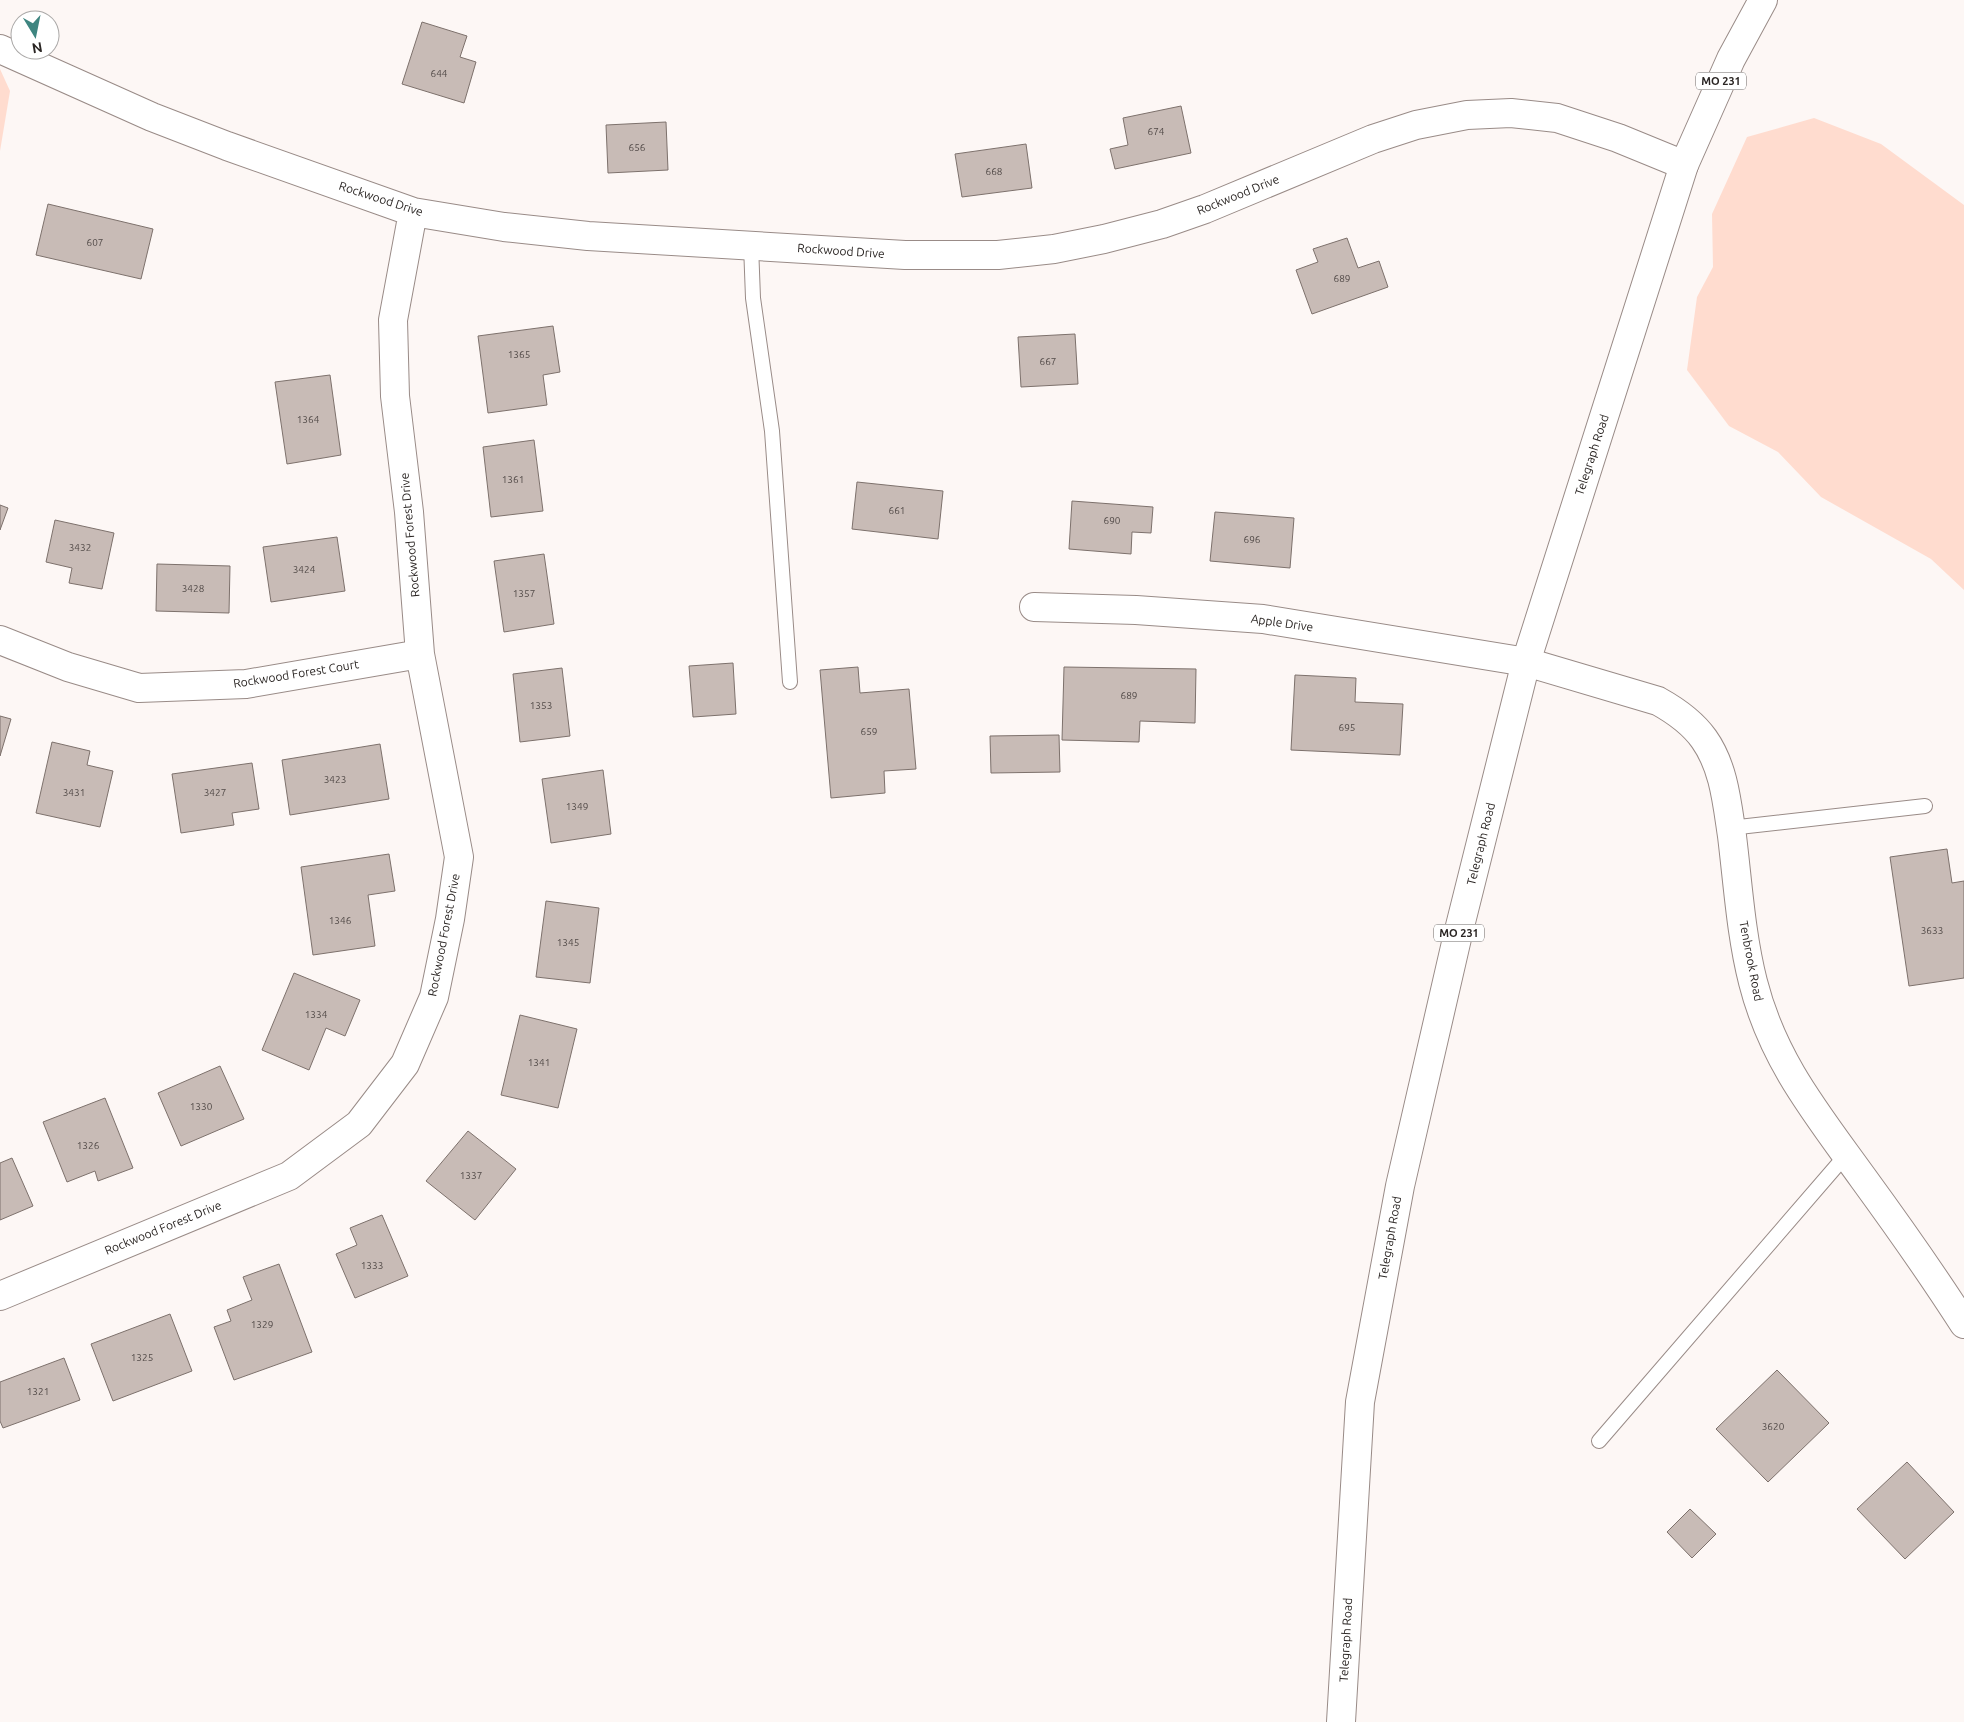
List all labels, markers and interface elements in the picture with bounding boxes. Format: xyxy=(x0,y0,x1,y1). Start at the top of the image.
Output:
north arrow xyxy=(10,10,60,60)
text: N xyxy=(31,39,44,57)
house number: 644 xyxy=(431,68,448,79)
road number: MO 231 xyxy=(1696,72,1746,90)
house number: 674 xyxy=(1148,126,1165,137)
house number: 656 xyxy=(629,142,646,153)
house number: 668 xyxy=(986,166,1003,177)
street label: Rockwood Drive xyxy=(1195,172,1281,217)
street label: Rockwood Drive xyxy=(337,179,425,218)
house number: 607 xyxy=(87,237,103,248)
street label: Rockwood Drive xyxy=(797,241,885,260)
house number: 689 xyxy=(1334,273,1350,284)
house number: 1365 xyxy=(508,349,530,360)
house number: 667 xyxy=(1040,356,1056,367)
street label: Telegraph Road xyxy=(1572,413,1611,497)
house number: 1364 xyxy=(297,414,320,425)
street label: Rockwood Forest Drive xyxy=(398,472,421,598)
house number: 1361 xyxy=(502,474,524,485)
house number: 661 xyxy=(889,505,905,516)
house number: 690 xyxy=(1104,515,1121,526)
house number: 696 xyxy=(1244,534,1261,545)
house number: 3432 xyxy=(69,542,91,553)
house number: 3424 xyxy=(293,564,316,575)
house number: 3428 xyxy=(182,583,205,594)
house number: 1357 xyxy=(513,588,535,599)
street label: Apple Drive xyxy=(1250,612,1314,633)
street label: Rockwood Forest Court xyxy=(232,657,360,690)
house number: 689 xyxy=(1121,690,1137,701)
house number: 1353 xyxy=(530,700,552,711)
house number: 695 xyxy=(1339,722,1355,733)
house number: 659 xyxy=(861,726,877,737)
house number: 3423 xyxy=(324,774,346,785)
house number: 3431 xyxy=(63,787,85,798)
house number: 3427 xyxy=(204,787,226,798)
house number: 1349 xyxy=(566,801,588,812)
street label: Telegraph Road xyxy=(1464,801,1497,886)
street label: Rockwood Forest Drive xyxy=(425,872,462,997)
house number: 1346 xyxy=(329,915,352,926)
street label: Tenbrook Road xyxy=(1737,920,1766,1002)
road number: MO 231 xyxy=(1434,924,1484,941)
house number: 3633 xyxy=(1921,925,1943,936)
house number: 1345 xyxy=(557,937,579,948)
house number: 1334 xyxy=(305,1009,328,1020)
house number: 1341 xyxy=(528,1057,550,1068)
house number: 1330 xyxy=(190,1101,213,1112)
house number: 1326 xyxy=(77,1140,100,1151)
house number: 1337 xyxy=(460,1170,482,1181)
street label: Telegraph Road xyxy=(1376,1195,1403,1281)
street label: Rockwood Forest Drive xyxy=(103,1198,223,1257)
house number: 1333 xyxy=(361,1260,383,1271)
house number: 1329 xyxy=(251,1319,273,1330)
house number: 1325 xyxy=(131,1352,153,1363)
house number: 1321 xyxy=(27,1386,49,1397)
house number: 3620 xyxy=(1762,1421,1785,1432)
street label: Telegraph Road xyxy=(1337,1598,1354,1682)

